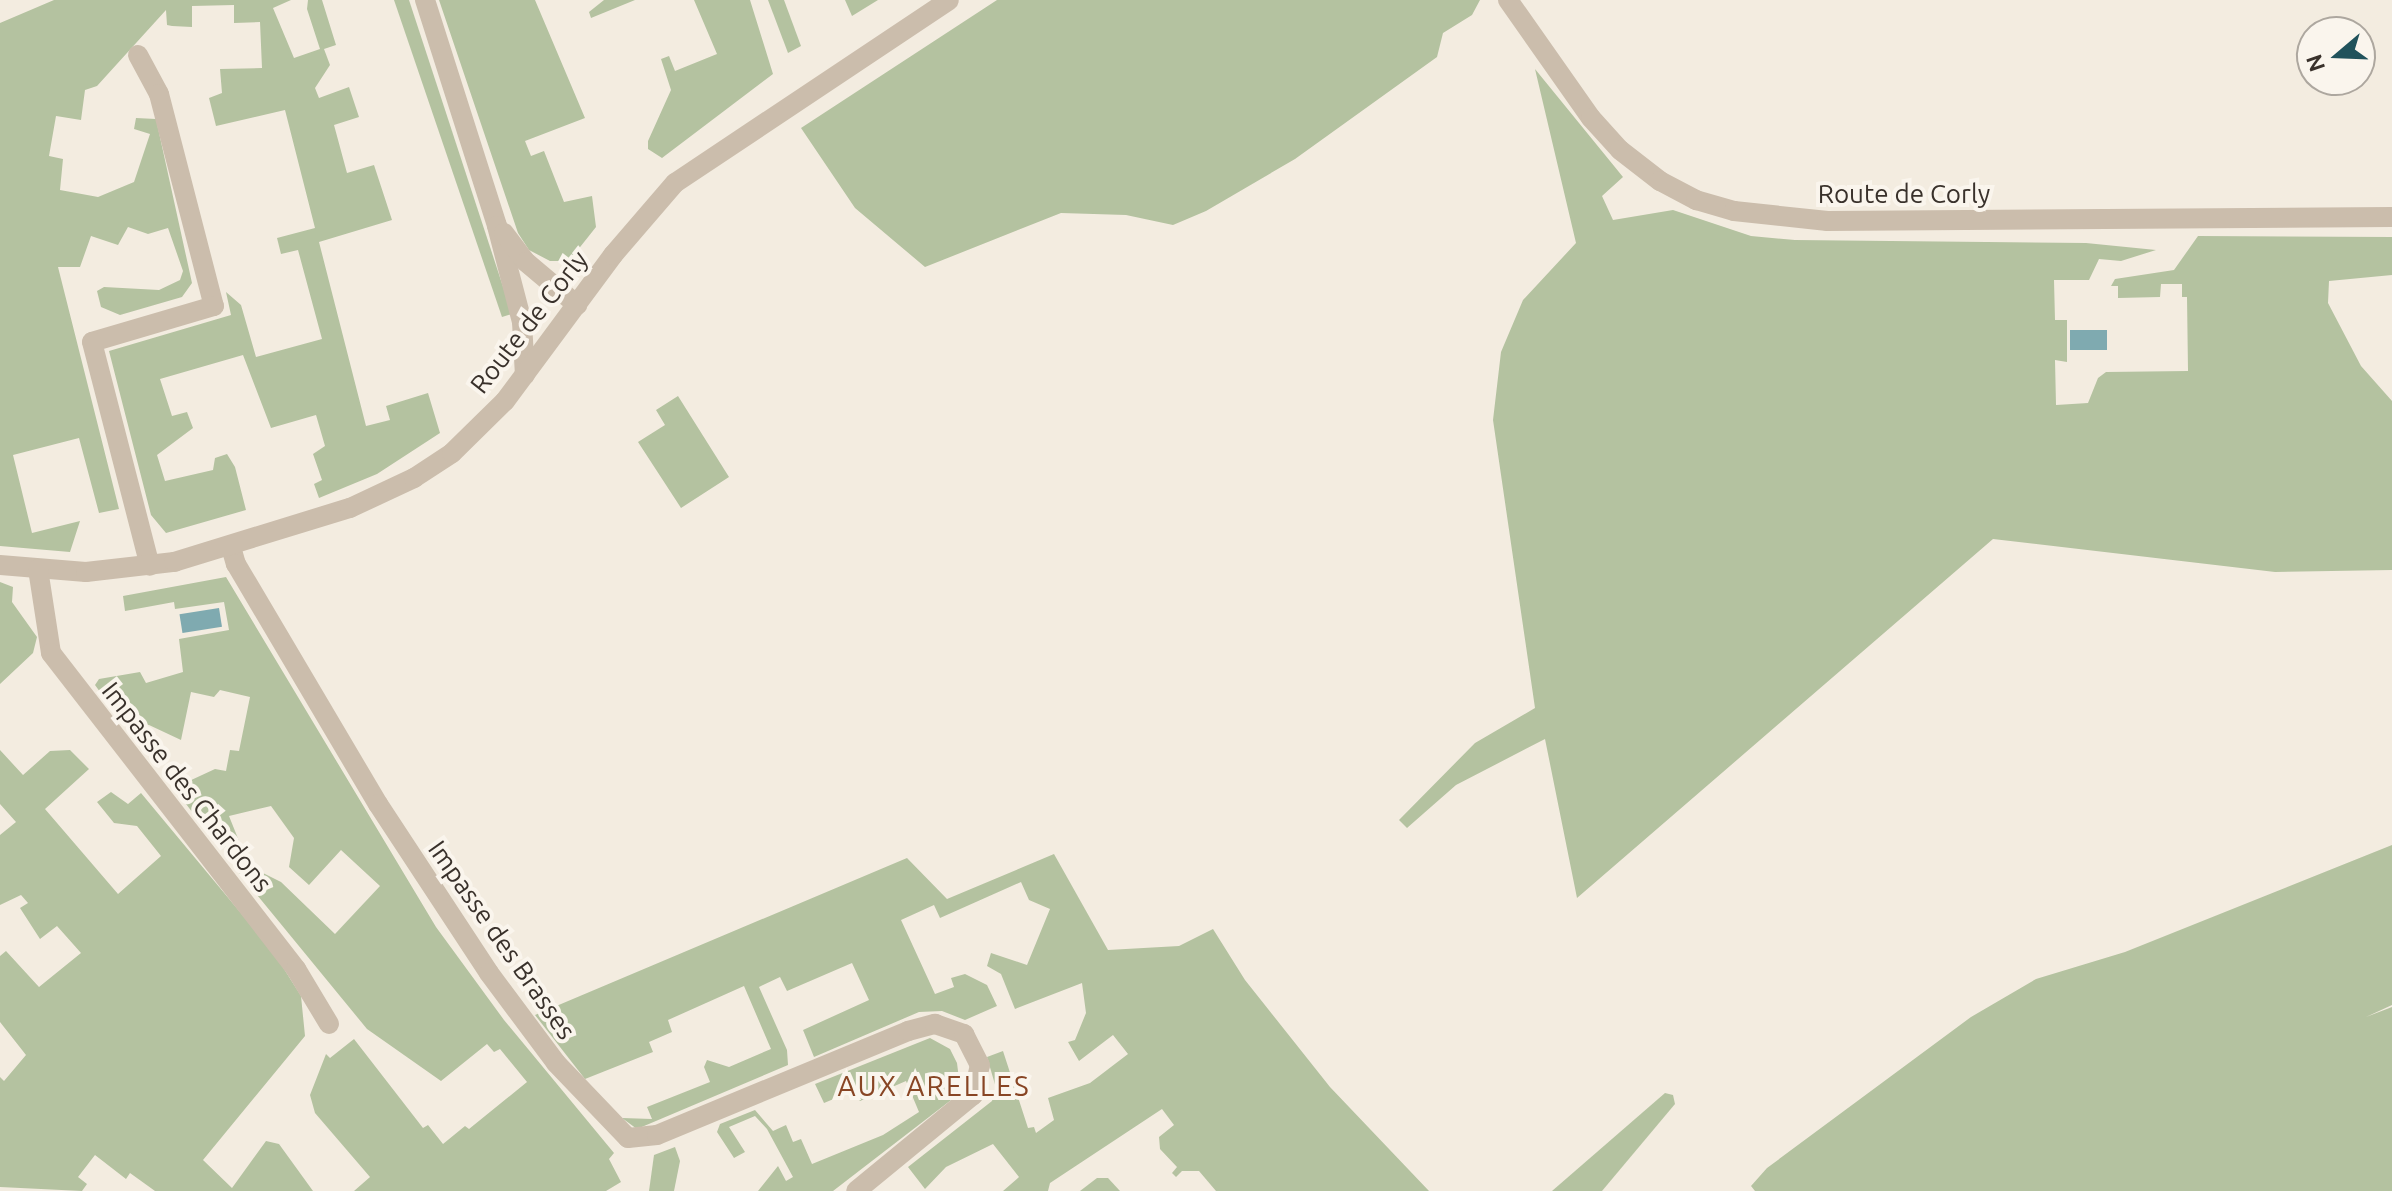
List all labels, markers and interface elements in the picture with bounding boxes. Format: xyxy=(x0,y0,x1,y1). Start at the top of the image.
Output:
north arrow xyxy=(2296,16,2376,96)
text: N xyxy=(2300,51,2329,75)
street label: Route de Corly xyxy=(1818,178,1990,210)
street label: Route de Corly xyxy=(464,244,594,400)
street label: Impasse des Chardons xyxy=(95,676,279,898)
street label: Impasse des Brasses xyxy=(422,835,582,1045)
district label: AUX ARELLES xyxy=(837,1069,1031,1103)

